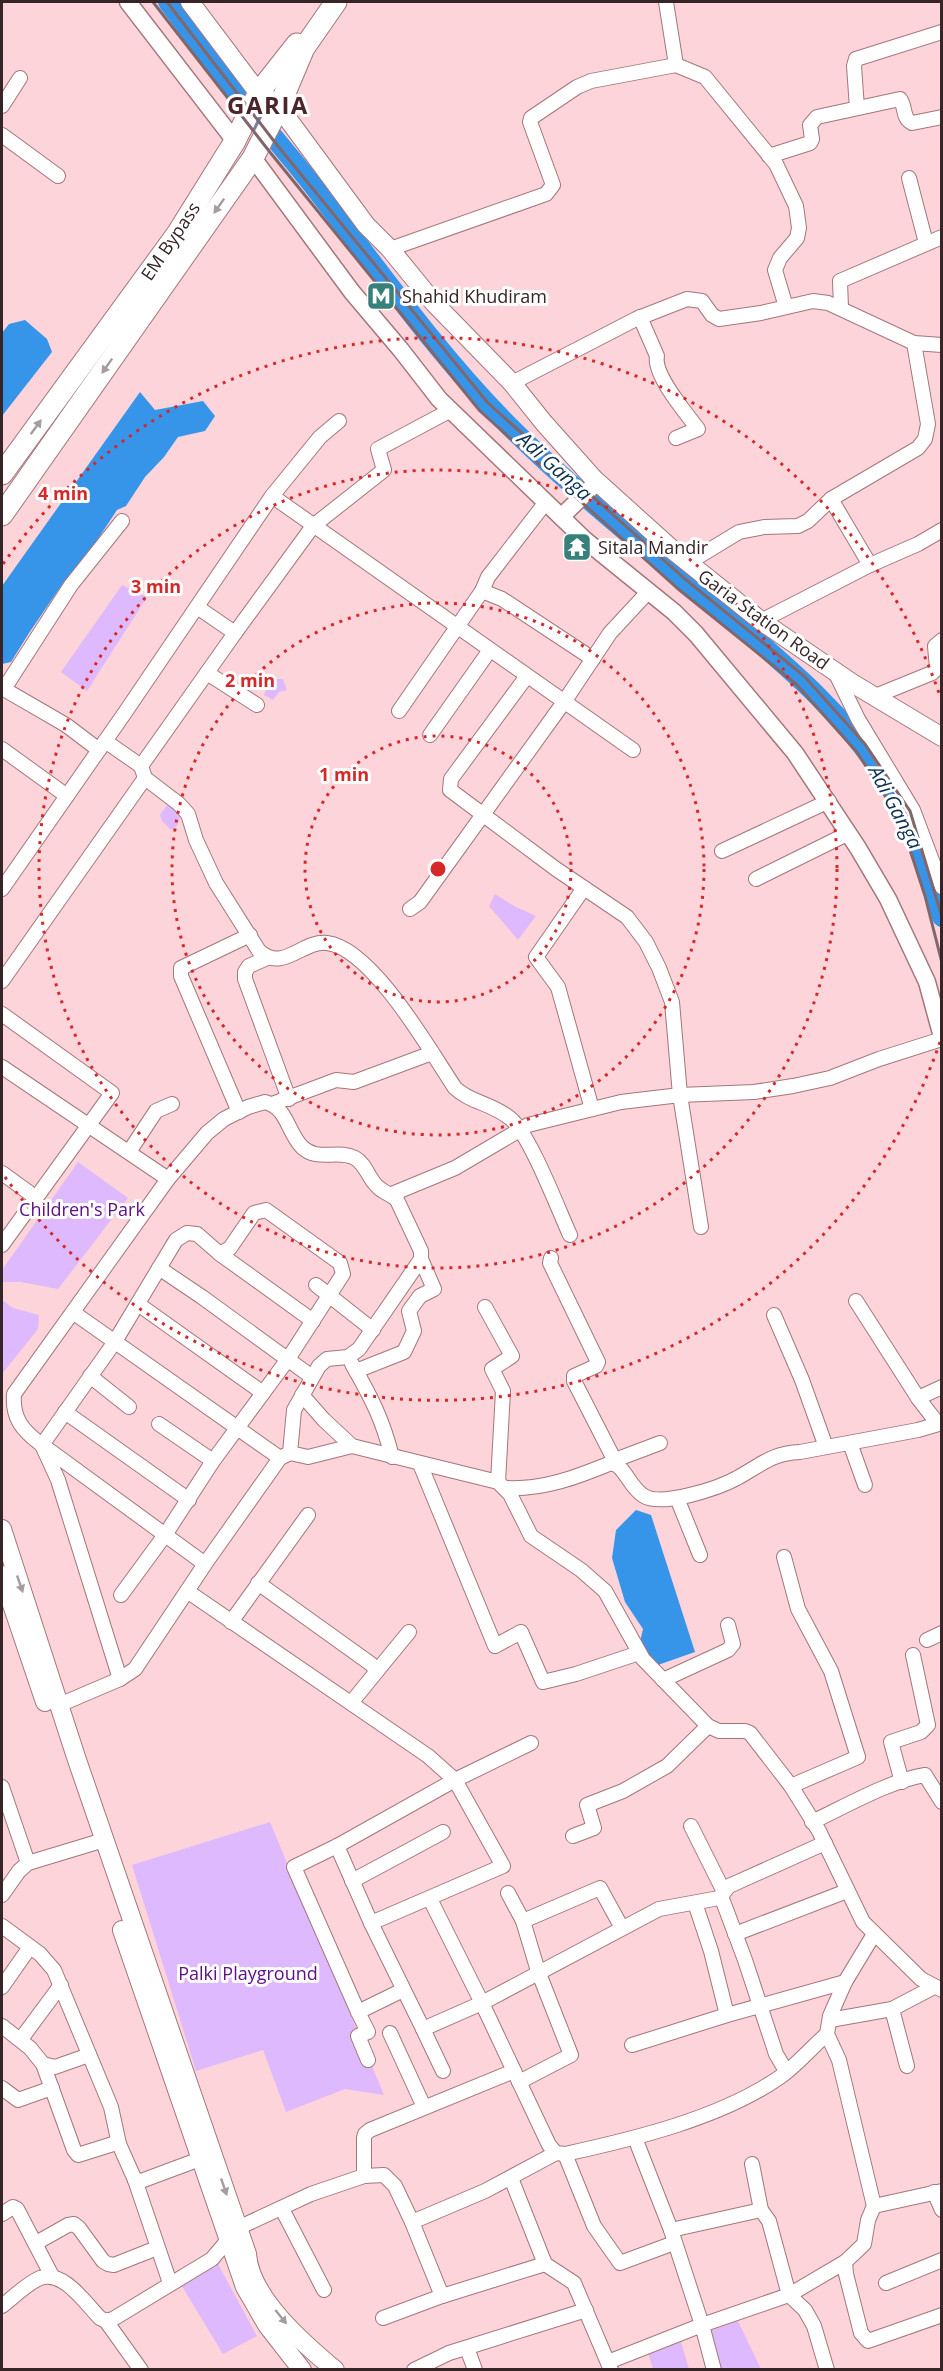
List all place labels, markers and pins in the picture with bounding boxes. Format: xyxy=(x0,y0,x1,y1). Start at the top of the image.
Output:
metro station icon: Shahid Khudiram xyxy=(365,280,397,312)
place label: Shahid Khudiram xyxy=(402,284,547,308)
temple icon: Sitala Mandir xyxy=(561,531,593,563)
place label: Sitala Mandir xyxy=(598,535,709,559)
centre of rings xyxy=(428,859,448,879)

